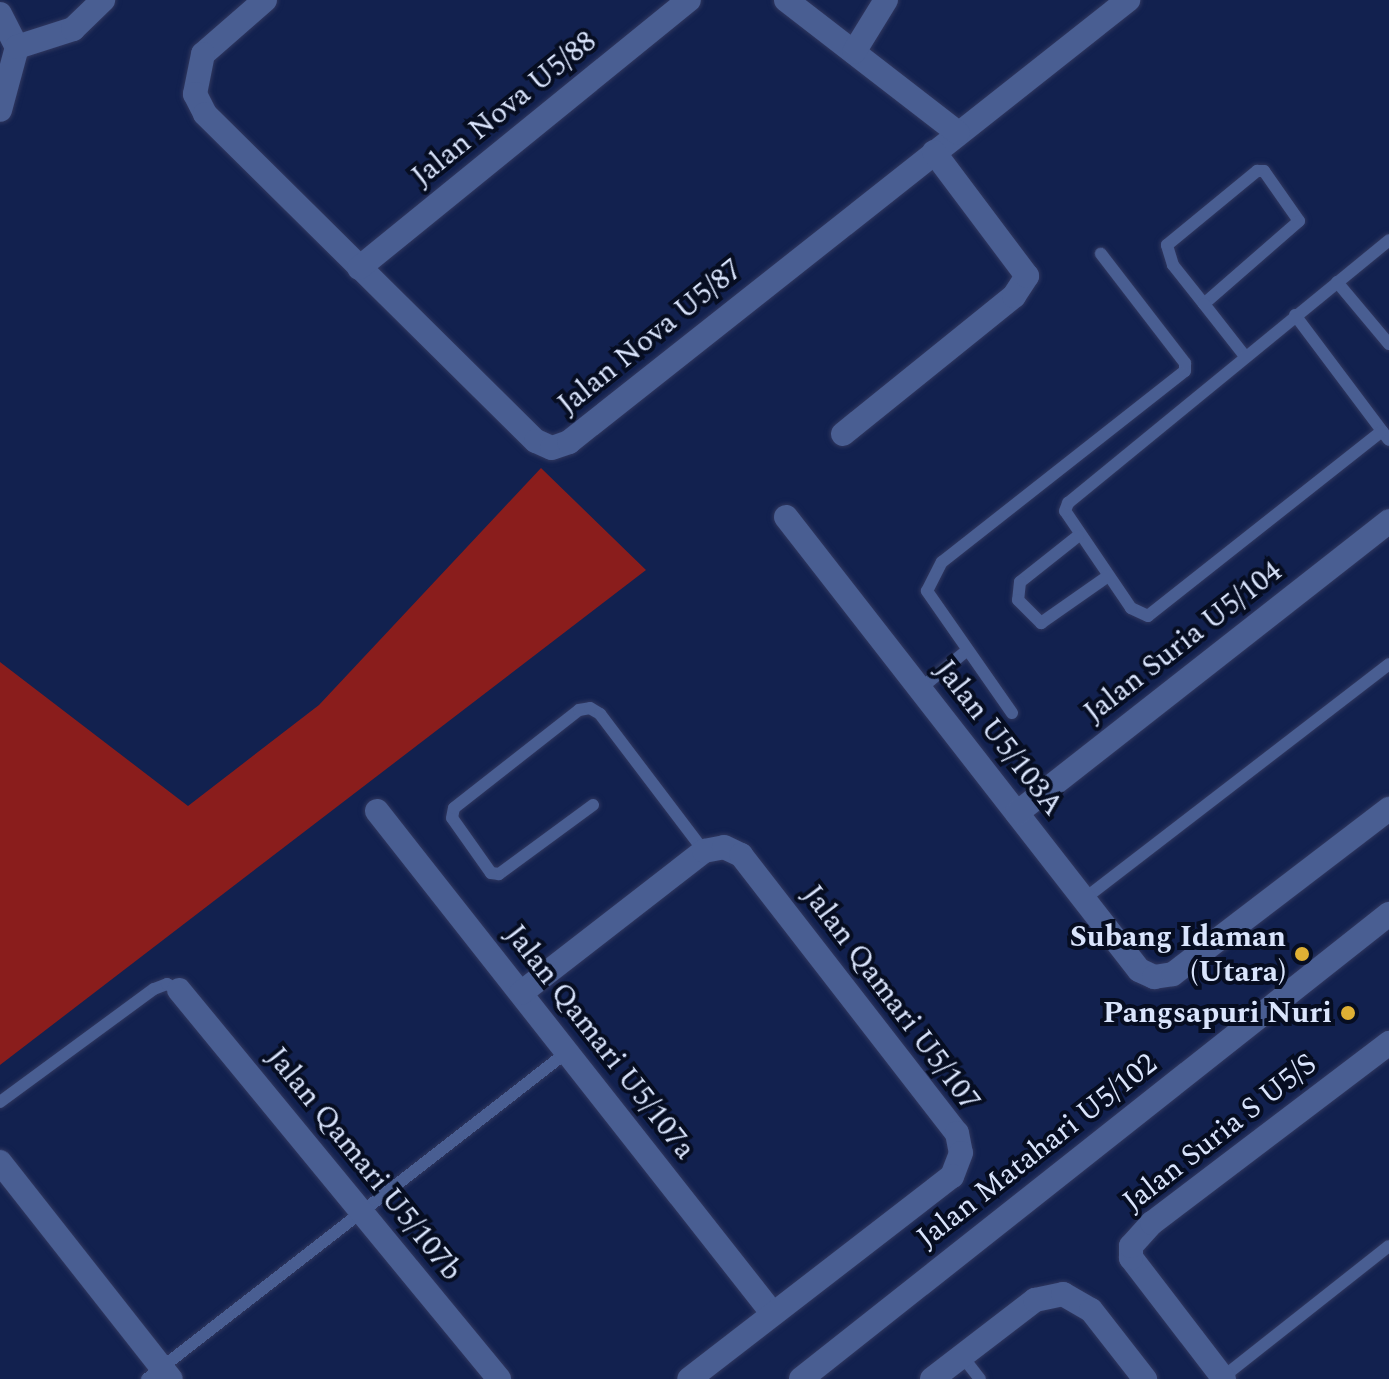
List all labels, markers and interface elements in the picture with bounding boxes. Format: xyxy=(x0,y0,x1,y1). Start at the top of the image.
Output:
street label: Jalan Nova U5/88 xyxy=(404,23,604,195)
street label: Jalan Nova U5/87 xyxy=(550,251,750,423)
street label: Jalan Suria U5/104 xyxy=(1077,553,1289,731)
street label: Jalan U5/103A xyxy=(927,653,1071,823)
street label: Jalan Qamari U5/107 xyxy=(794,878,988,1118)
street label: Jalan Qamari U5/107a xyxy=(497,917,703,1167)
place label: Subang Idaman (Utara) xyxy=(1070,919,1286,990)
marker: Subang Idaman (Utara) xyxy=(1293,945,1311,963)
place label: Pangsapuri Nuri xyxy=(1103,995,1332,1031)
marker: Pangsapuri Nuri xyxy=(1339,1004,1357,1022)
street label: Jalan Qamari U5/107b xyxy=(259,1040,469,1288)
street label: Jalan Matahari U5/102 xyxy=(910,1046,1164,1256)
street label: Jalan Suria S U5/S xyxy=(1116,1046,1324,1220)

